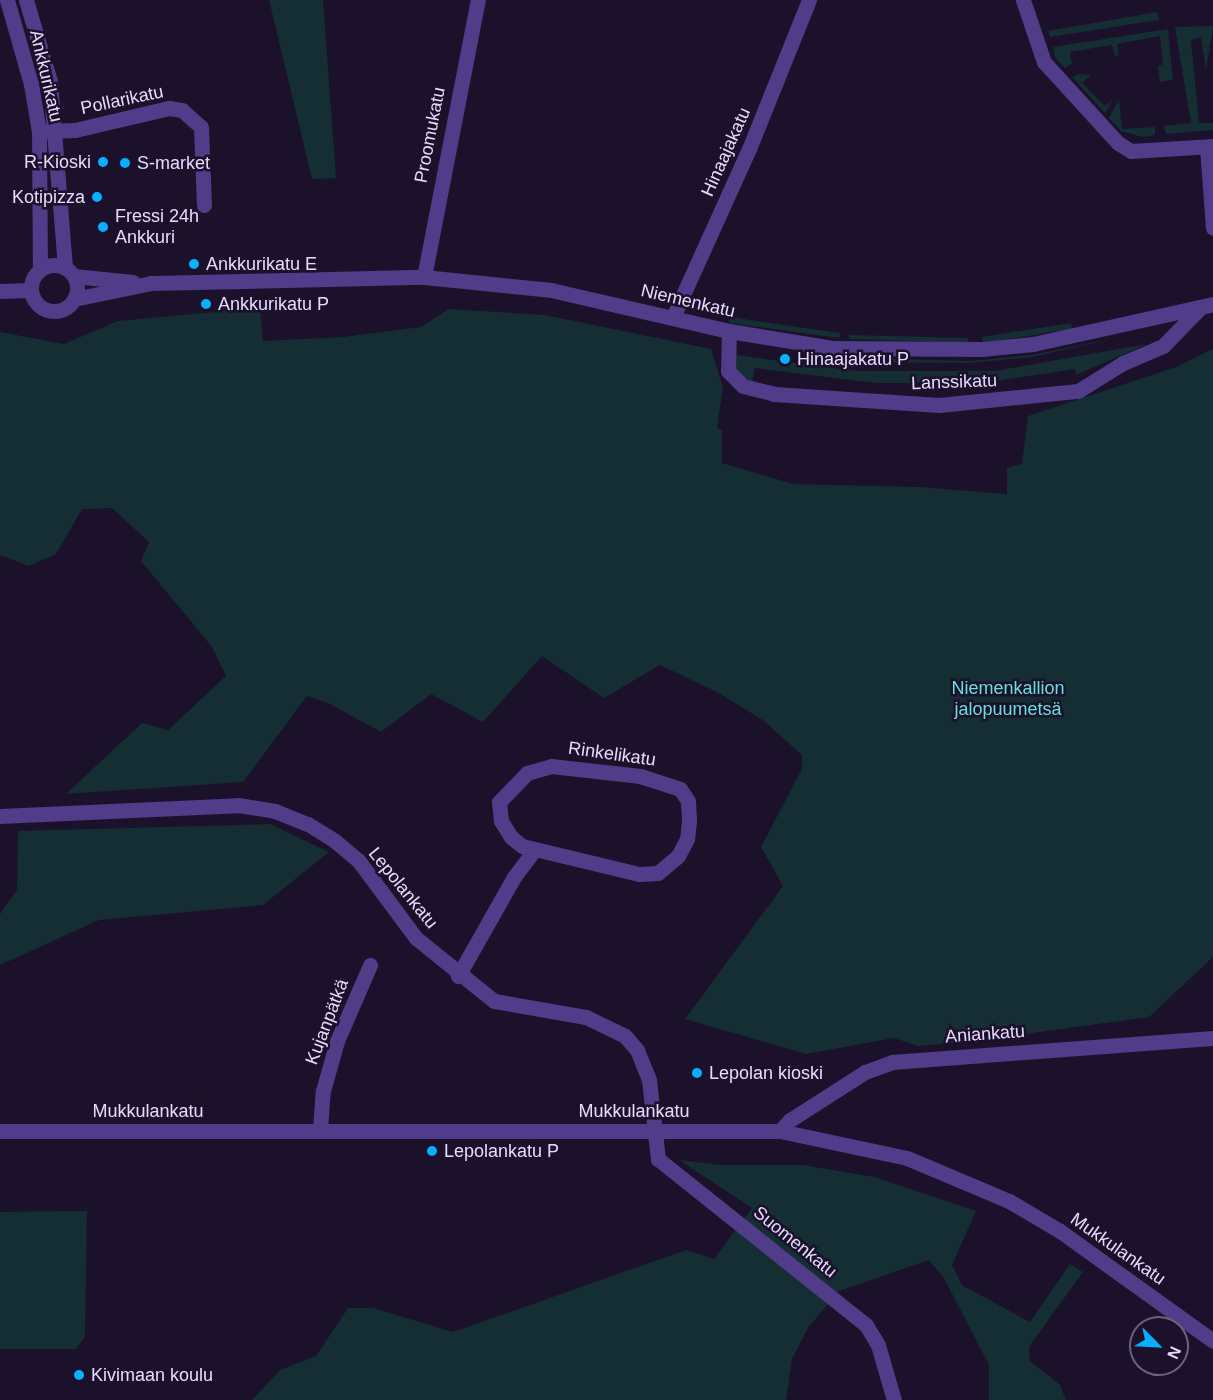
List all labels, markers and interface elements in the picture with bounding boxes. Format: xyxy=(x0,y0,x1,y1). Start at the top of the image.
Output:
street label: Ankkurikatu xyxy=(25,28,67,124)
street label: Pollarikatu xyxy=(79,81,165,119)
street label: Proomukatu xyxy=(410,85,450,185)
street label: Hinaajakatu xyxy=(697,104,755,200)
place label: R-Kioski xyxy=(24,151,91,173)
place label: S-market xyxy=(137,152,210,174)
marker: R-Kioski xyxy=(96,155,110,169)
marker: S-market xyxy=(118,156,132,170)
place label: Kotipizza xyxy=(12,186,85,208)
marker: Kotipizza xyxy=(90,190,104,204)
place label: Fressi 24h Ankkuri xyxy=(115,206,199,248)
marker: Fressi 24h Ankkuri xyxy=(96,220,110,234)
place label: Ankkurikatu E xyxy=(206,253,317,275)
marker: Ankkurikatu E xyxy=(187,257,201,271)
street label: Niemenkatu xyxy=(639,280,737,322)
place label: Ankkurikatu P xyxy=(218,293,329,315)
marker: Ankkurikatu P xyxy=(199,297,213,311)
place label: Hinaajakatu P xyxy=(797,348,909,370)
marker: Hinaajakatu P xyxy=(778,352,792,366)
street label: Lanssikatu xyxy=(911,370,997,394)
park label: Niemenkallion jalopuumetsä xyxy=(951,678,1065,720)
street label: Rinkelikatu xyxy=(567,737,657,771)
street label: Lepolankatu xyxy=(364,843,442,933)
street label: Kujanpätkä xyxy=(301,976,353,1068)
street label: Aniankatu xyxy=(944,1020,1026,1048)
place label: Lepolan kioski xyxy=(709,1062,823,1084)
marker: Lepolan kioski xyxy=(690,1066,704,1080)
street label: Mukkulankatu xyxy=(92,1100,204,1122)
street label: Mukkulankatu xyxy=(578,1100,690,1122)
place label: Lepolankatu P xyxy=(444,1140,559,1162)
marker: Lepolankatu P xyxy=(425,1144,439,1158)
street label: Suomenkatu xyxy=(749,1202,841,1282)
street label: Mukkulankatu xyxy=(1066,1208,1170,1290)
north arrow xyxy=(1129,1316,1189,1376)
text: N xyxy=(1164,1344,1184,1361)
place label: Kivimaan koulu xyxy=(91,1364,213,1386)
marker: Kivimaan koulu xyxy=(72,1368,86,1382)

